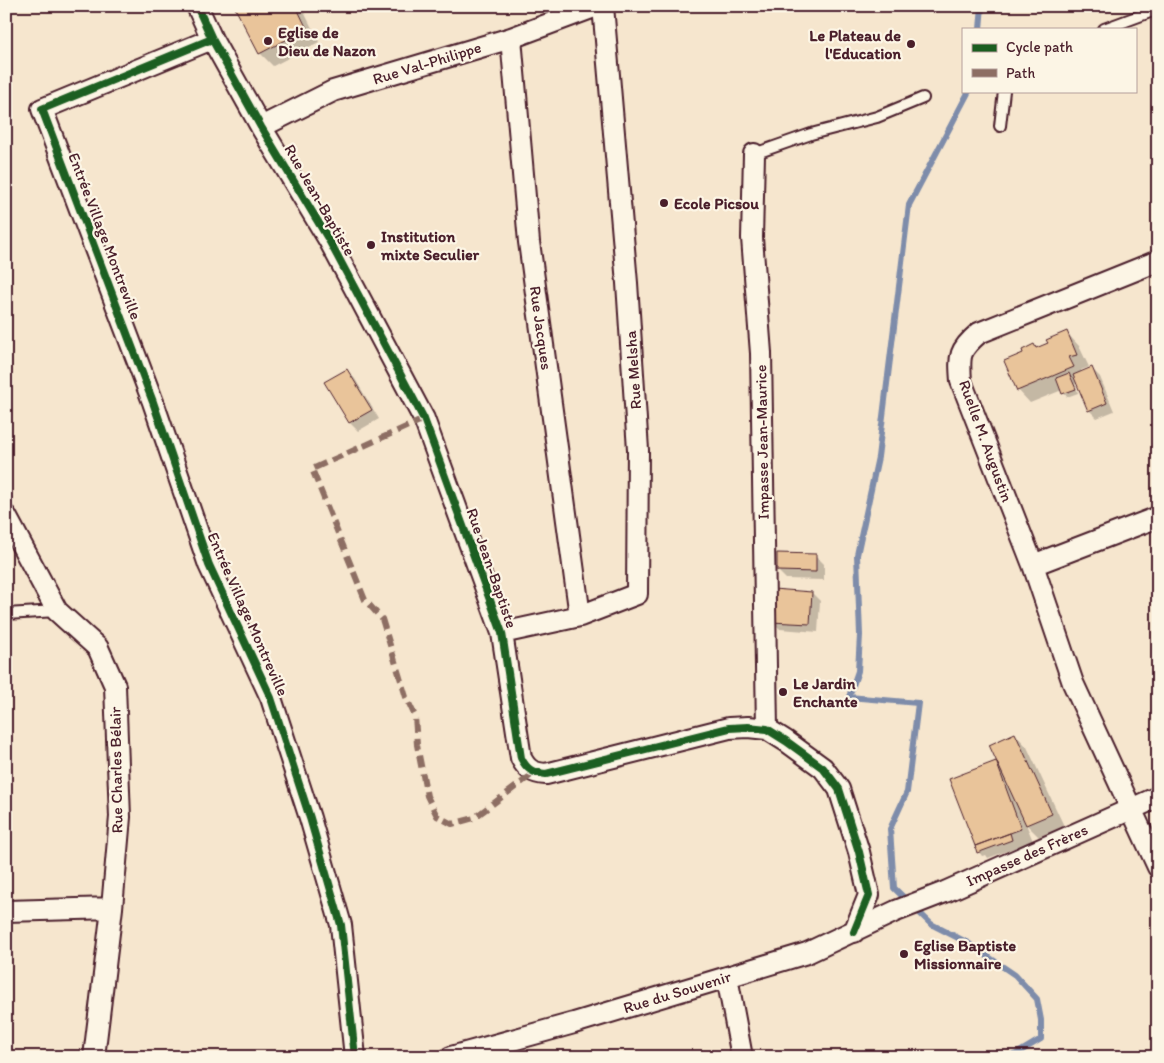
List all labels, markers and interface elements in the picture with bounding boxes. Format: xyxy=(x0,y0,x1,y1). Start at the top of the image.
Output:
place label: Eglise de Dieu de Nazon xyxy=(278,23,377,60)
place label: Le Plateau de l'Education xyxy=(809,26,901,63)
legend xyxy=(962,28,1136,92)
marker: Eglise de Dieu de Nazon xyxy=(262,35,274,47)
street label: Rue Val-Philippe xyxy=(370,37,484,89)
marker: Le Plateau de l'Education xyxy=(905,38,917,50)
text: Cycle path xyxy=(1006,38,1073,56)
text: Path xyxy=(1006,64,1035,82)
street label: Rue Jean-Baptiste xyxy=(280,141,360,259)
street label: Entrée Village Montreville xyxy=(64,150,146,322)
place label: Ecole Picsou xyxy=(674,194,759,213)
marker: Ecole Picsou xyxy=(658,197,670,209)
place label: Institution mixte Seculier xyxy=(380,227,480,264)
marker: Institution mixte Seculier xyxy=(365,239,377,251)
street label: Rue Jacques xyxy=(526,285,556,371)
street label: Rue Melsha xyxy=(621,329,645,410)
street label: Impasse Jean-Maurice xyxy=(751,364,773,520)
street label: Ruelle M. Augustin xyxy=(955,377,1017,505)
street label: Rue Jean-Baptiste xyxy=(463,506,521,630)
street label: Entrée Village Montreville xyxy=(203,529,293,699)
place label: Le Jardin Enchante xyxy=(793,674,858,711)
marker: Le Jardin Enchante xyxy=(777,686,789,698)
street label: Rue Charles Bélair xyxy=(105,706,127,833)
street label: Impasse des Frères xyxy=(963,820,1091,890)
place label: Eglise Baptiste Missionnaire xyxy=(914,936,1016,973)
marker: Eglise Baptiste Missionnaire xyxy=(898,948,910,960)
street label: Rue du Souvenir xyxy=(621,966,734,1017)

